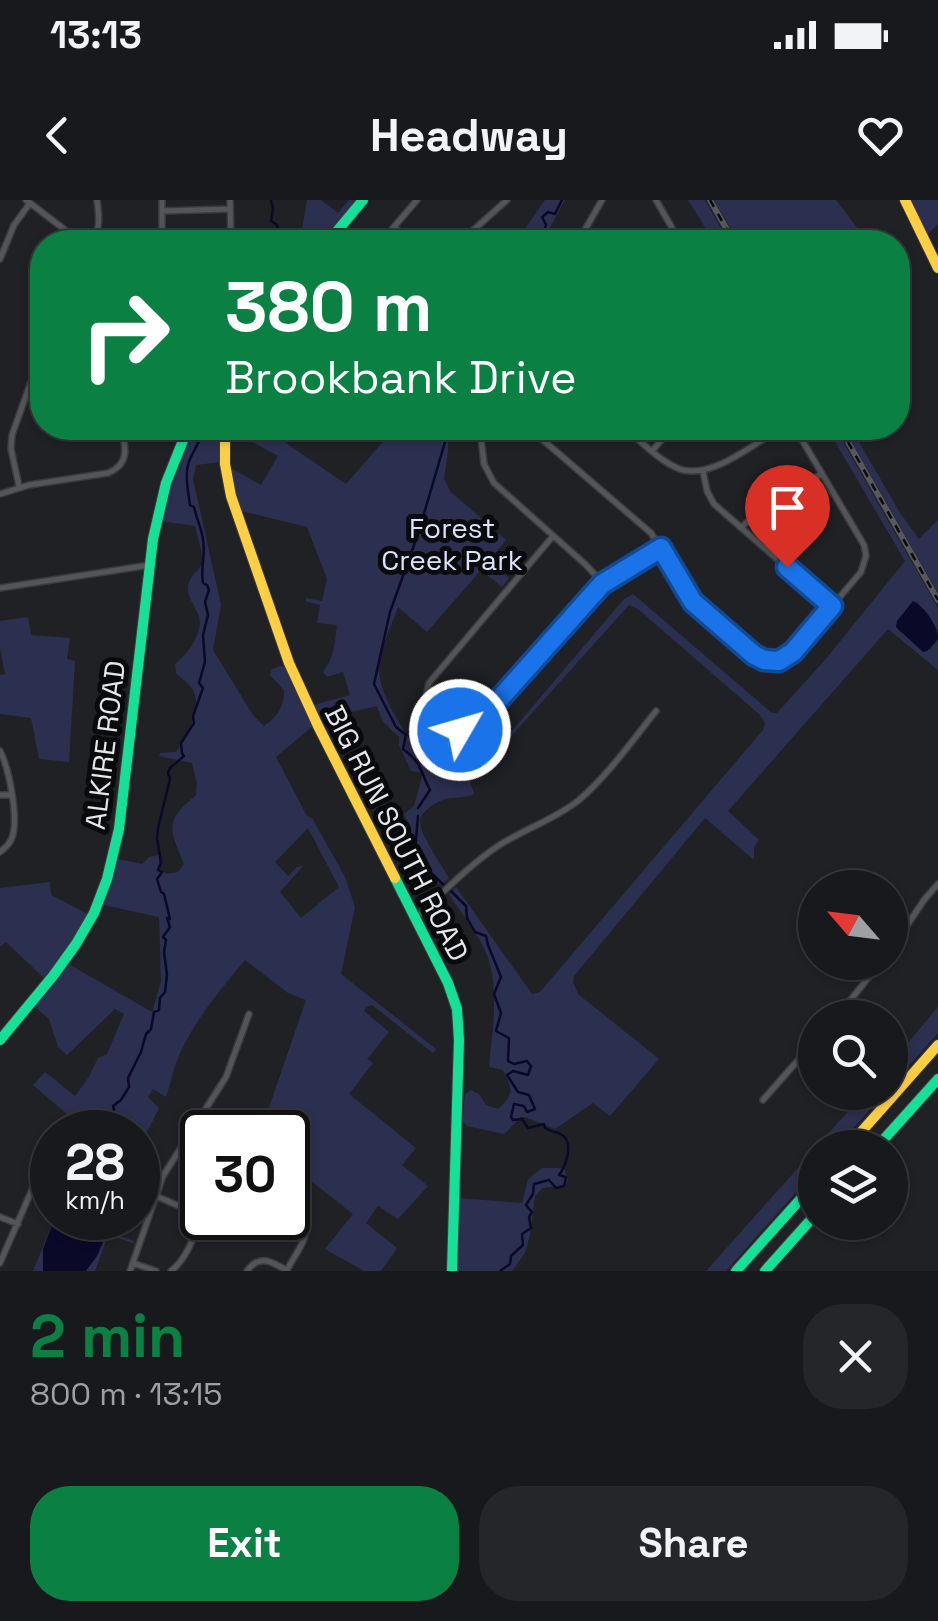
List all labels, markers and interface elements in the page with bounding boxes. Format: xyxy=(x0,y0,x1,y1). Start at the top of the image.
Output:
text: 13:13 xyxy=(50,11,142,59)
text: Headway xyxy=(370,107,568,164)
icon: back xyxy=(30,108,85,163)
icon: heart xyxy=(853,108,908,163)
text: 380 m xyxy=(225,262,432,351)
icon: right xyxy=(60,270,190,400)
text: Brookbank Drive xyxy=(225,349,577,406)
pin xyxy=(745,465,830,568)
icon: arrive xyxy=(760,480,815,535)
park label: Forest Creek Park xyxy=(381,510,523,578)
street label: ALKIRE ROAD xyxy=(77,659,133,831)
position arrow xyxy=(408,678,512,782)
street label: BIG RUN SOUTH ROAD xyxy=(317,699,477,967)
north arrow xyxy=(798,870,908,980)
map controls xyxy=(798,870,908,1240)
button: search xyxy=(798,1000,908,1110)
speed limit sign: 30 xyxy=(180,1110,310,1240)
button: layers xyxy=(798,1130,908,1240)
text: 28 xyxy=(65,1131,125,1195)
text: km/h xyxy=(65,1184,125,1216)
text: 2 min xyxy=(30,1298,185,1375)
button: close xyxy=(803,1304,908,1409)
text: 800 m · 13:15 xyxy=(30,1374,222,1414)
button: Exit xyxy=(30,1486,459,1601)
button: Share xyxy=(479,1486,908,1601)

